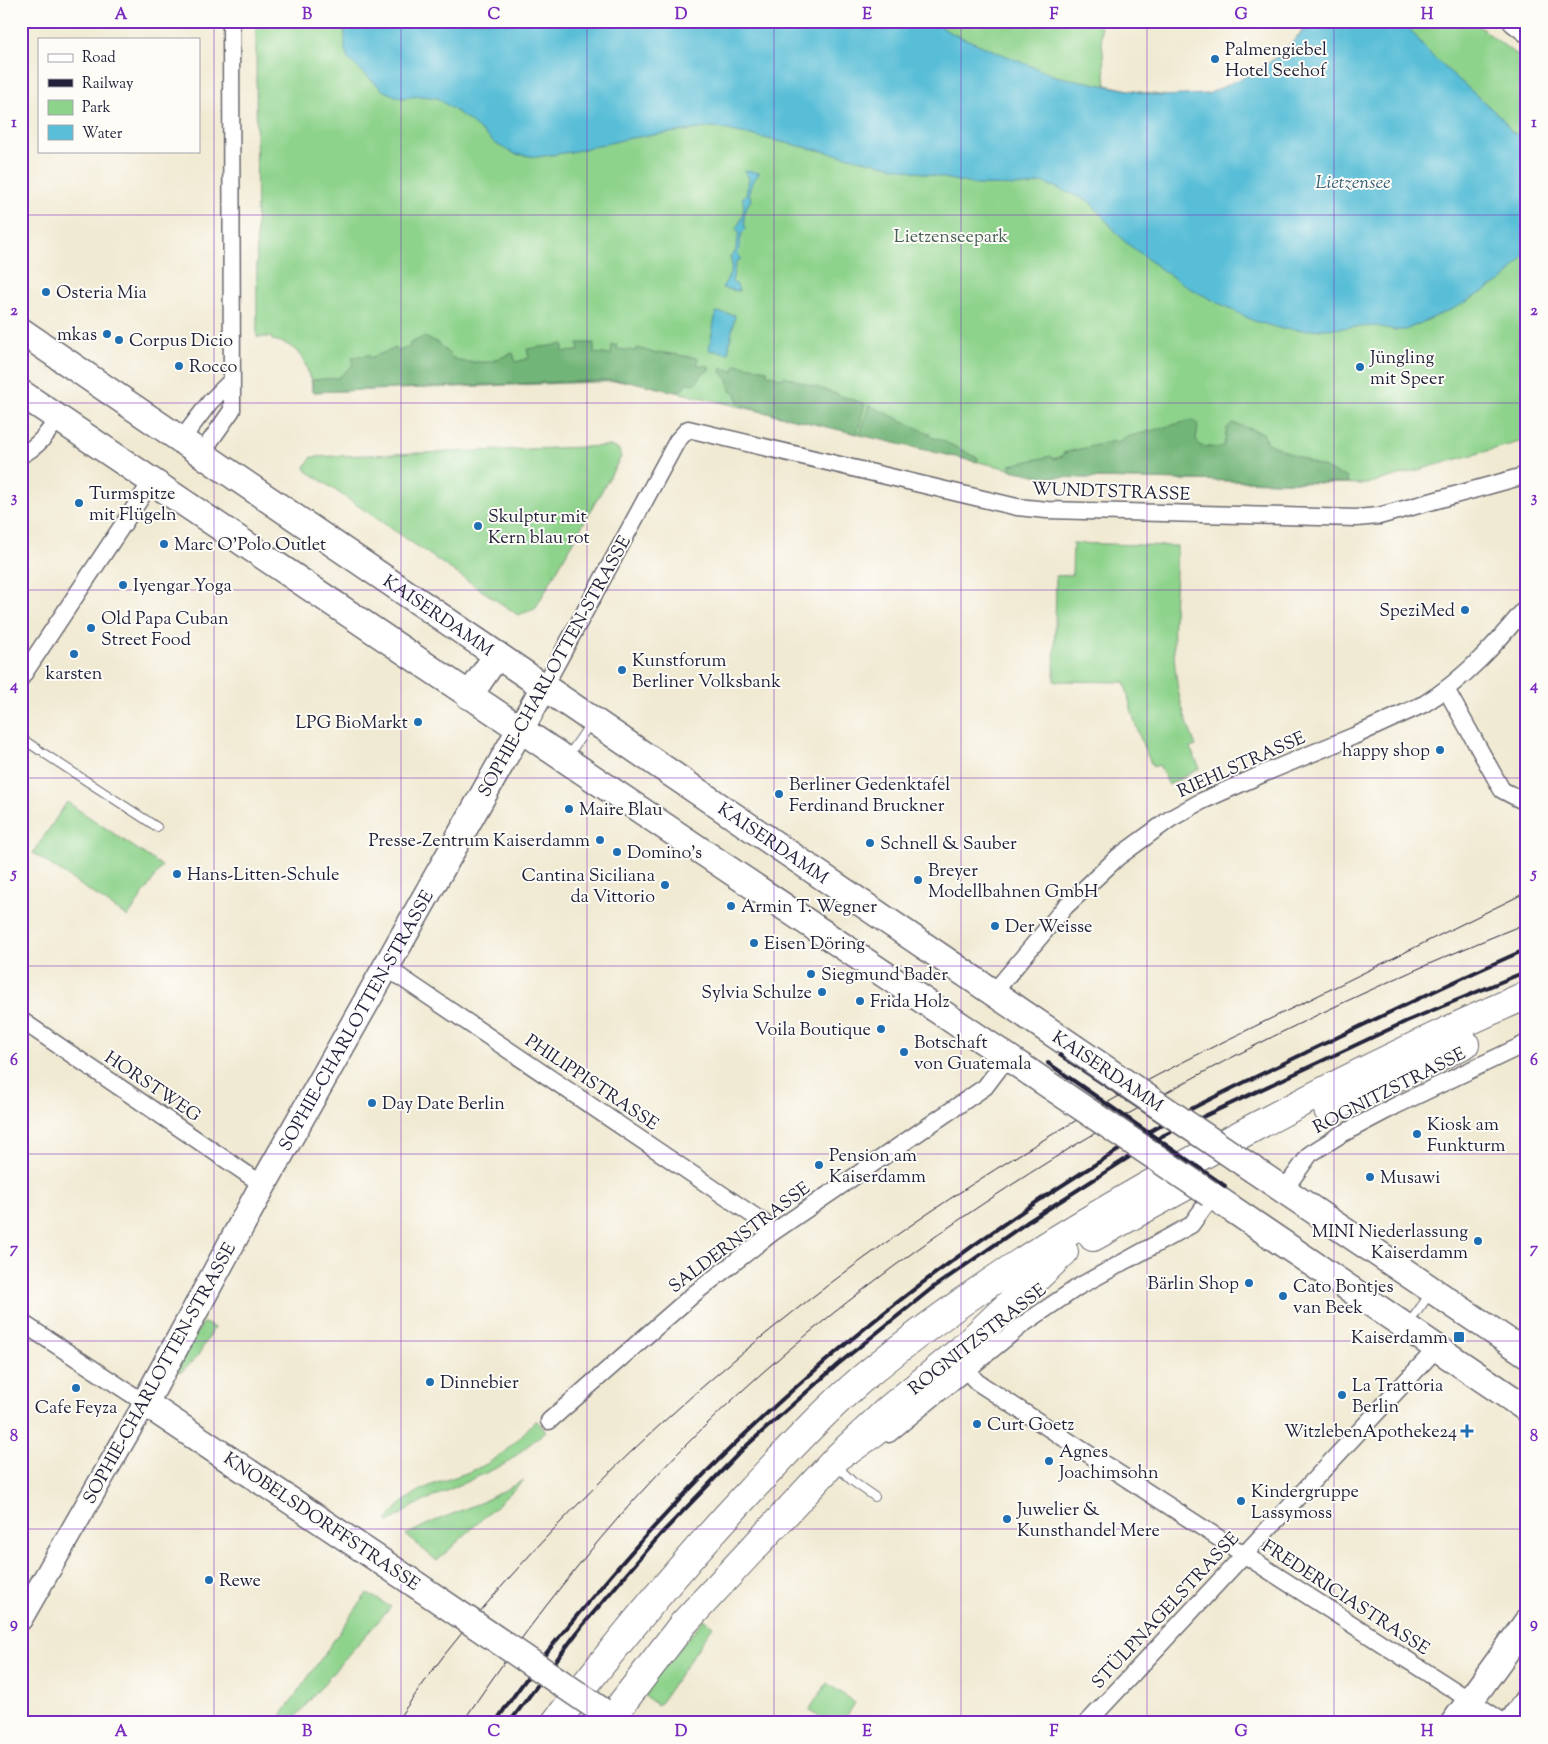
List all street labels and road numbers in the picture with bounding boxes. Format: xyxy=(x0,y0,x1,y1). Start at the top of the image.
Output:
street label: WUNDTSTRASSE xyxy=(1031,477,1191,509)
street label: SOPHIE-CHARLOTTEN-STRASSE xyxy=(473,531,639,802)
street label: KAISERDAMM xyxy=(377,570,498,664)
street label: RIEHLSTRASSE xyxy=(1174,726,1310,806)
street label: KAISERDAMM xyxy=(711,798,833,892)
street label: SOPHIE-CHARLOTTEN-STRASSE xyxy=(274,886,442,1156)
street label: KAISERDAMM xyxy=(1046,1026,1168,1120)
street label: PHILIPPISTRASSE xyxy=(519,1029,663,1138)
street label: ROGNITZSTRASSE xyxy=(1309,1042,1471,1142)
street label: HORSTWEG xyxy=(99,1046,205,1130)
street label: SALDERNSTRASSE xyxy=(664,1177,816,1300)
street label: SOPHIE-CHARLOTTEN-STRASSE xyxy=(78,1238,244,1509)
street label: ROGNITZSTRASSE xyxy=(904,1278,1053,1403)
street label: KNOBELSDORFFSTRASSE xyxy=(217,1447,424,1598)
street label: STÜLPNAGELSTRASSE xyxy=(1087,1527,1246,1696)
street label: FREDERICIASTRASSE xyxy=(1256,1535,1434,1663)

